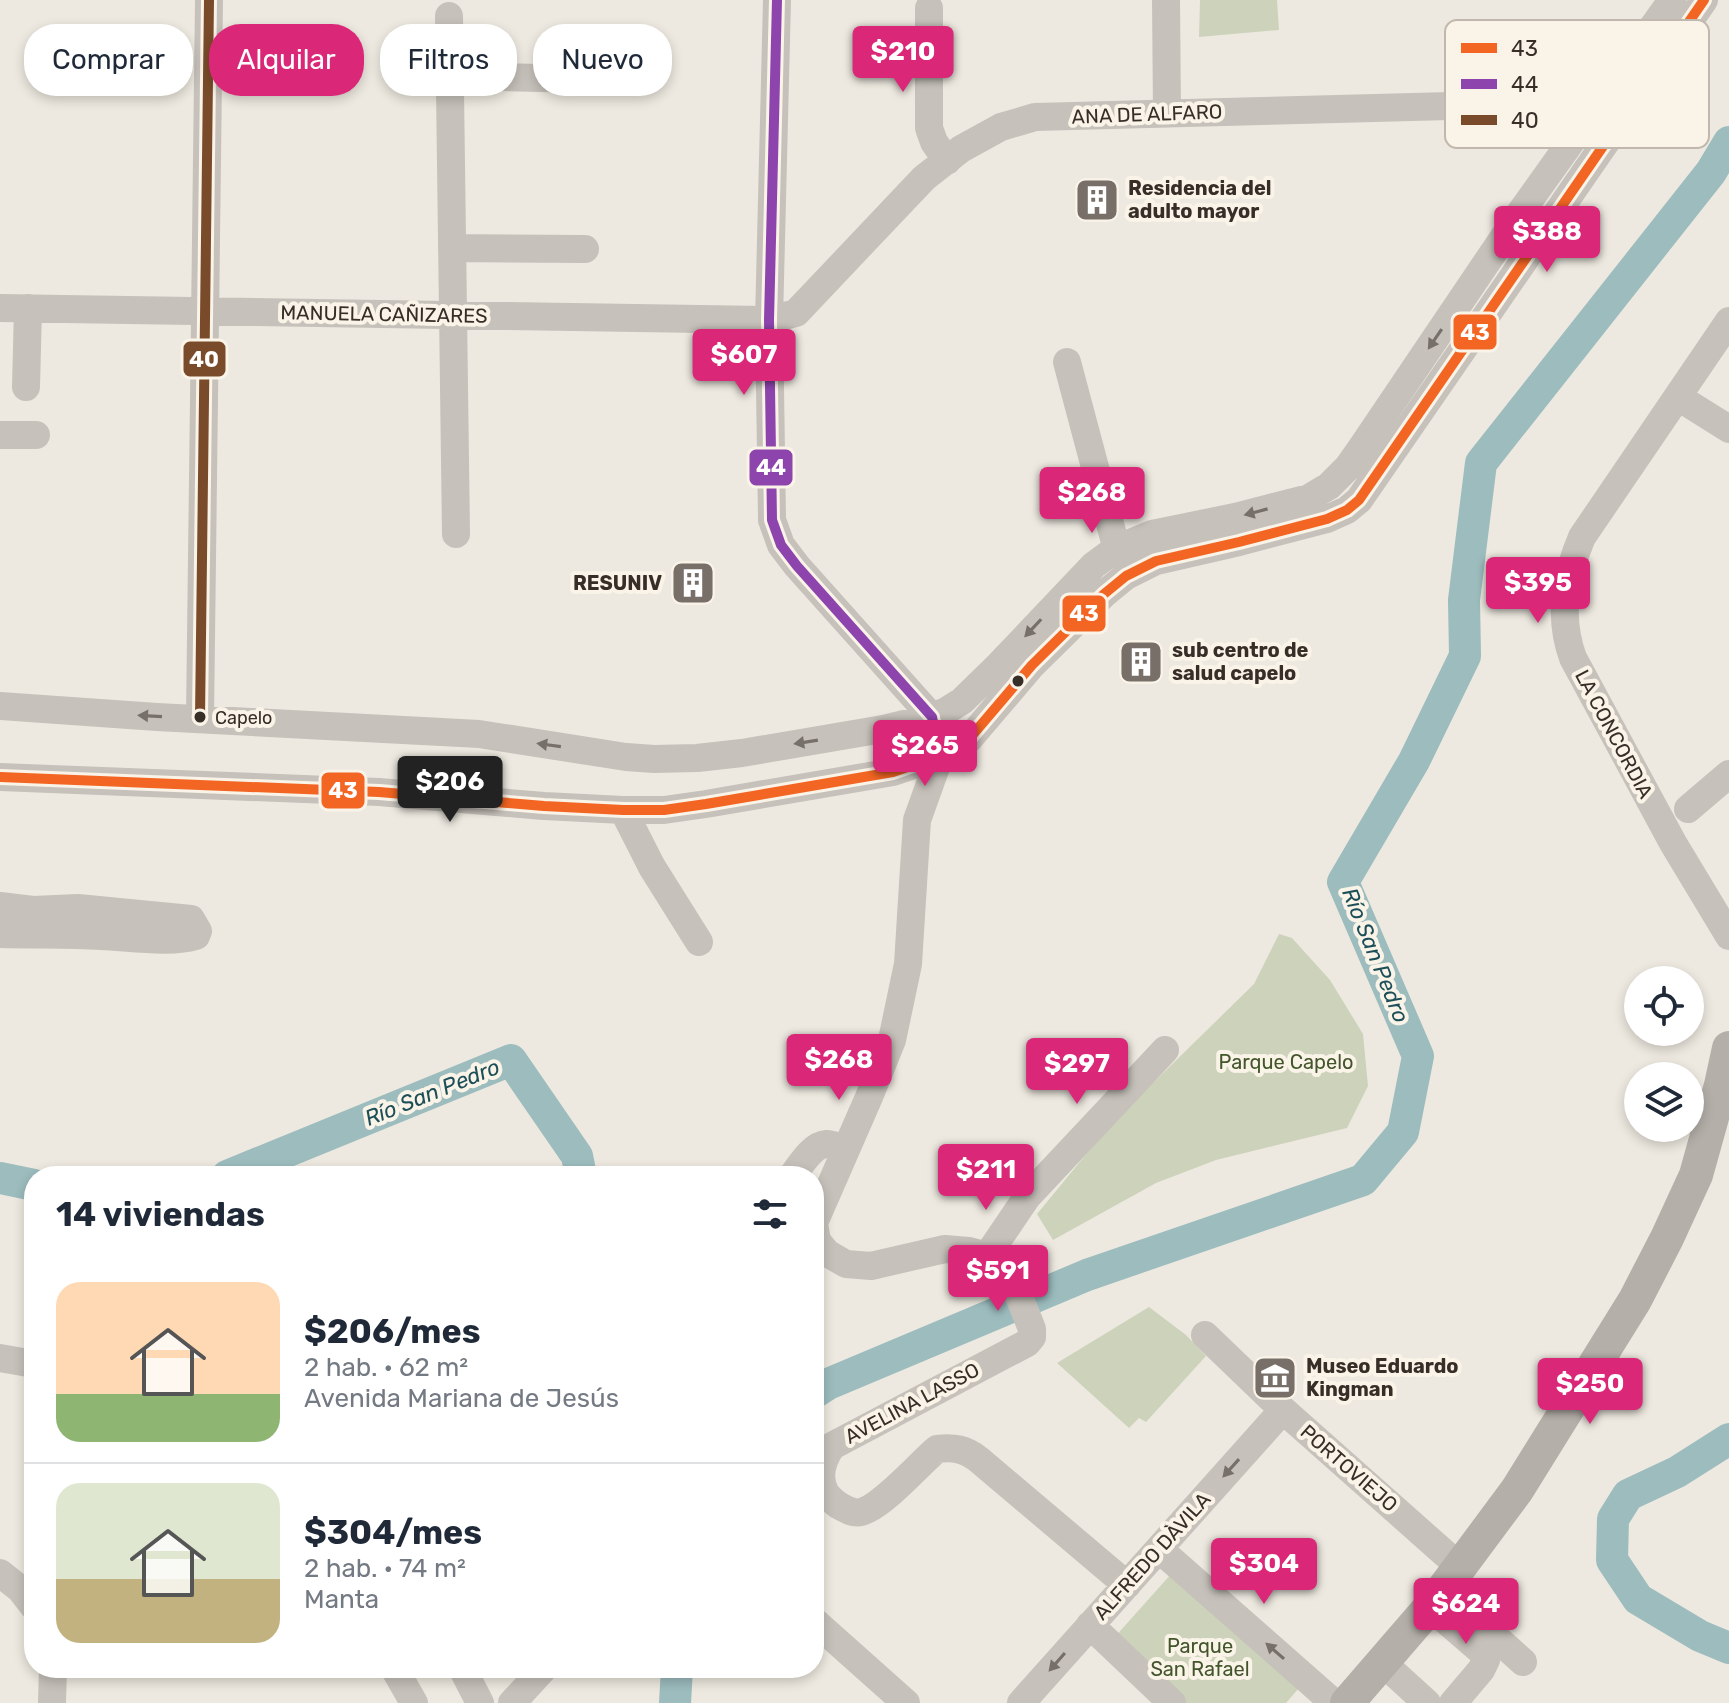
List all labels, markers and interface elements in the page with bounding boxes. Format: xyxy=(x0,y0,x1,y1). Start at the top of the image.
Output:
legend xyxy=(1445,20,1709,148)
chip: Comprar xyxy=(24,24,193,96)
chip: Alquilar xyxy=(209,24,364,96)
chip: Filtros xyxy=(380,24,517,96)
chip: Nuevo xyxy=(533,24,672,96)
pin: $210 xyxy=(856,26,950,94)
text: 43 xyxy=(1511,35,1538,62)
text: $210 xyxy=(871,36,935,67)
text: 44 xyxy=(1511,71,1538,98)
street label: ANA DE ALFARO xyxy=(1071,99,1223,129)
text: 40 xyxy=(1511,107,1539,134)
building icon: Residencia del adulto mayor xyxy=(1073,176,1121,224)
place label: Residencia del adulto mayor xyxy=(1128,176,1272,223)
pin: $388 xyxy=(1500,206,1594,274)
text: $388 xyxy=(1512,216,1582,247)
street label: MANUELA CAÑIZARES xyxy=(280,300,488,328)
line badge: 43 xyxy=(1452,313,1498,351)
text: 43 xyxy=(1460,319,1490,346)
pin: $607 xyxy=(697,329,791,397)
one-way arrow xyxy=(1428,329,1443,350)
text: $607 xyxy=(711,339,777,370)
line badge: 40 xyxy=(182,340,227,378)
text: 40 xyxy=(189,346,219,373)
line badge: 44 xyxy=(748,448,794,487)
text: 44 xyxy=(756,454,786,481)
pin: $268 xyxy=(1045,467,1139,535)
text: $268 xyxy=(1058,477,1126,508)
one-way arrow xyxy=(1243,506,1268,518)
pin: $395 xyxy=(1491,557,1585,625)
building icon: RESUNIV xyxy=(669,559,717,607)
text: $395 xyxy=(1504,567,1572,598)
place label: RESUNIV xyxy=(573,571,662,595)
line badge: 43 xyxy=(1061,594,1107,633)
text: 43 xyxy=(1069,600,1099,627)
one-way arrow xyxy=(1024,618,1043,637)
building icon: sub centro de salud capelo xyxy=(1117,638,1165,686)
place label: sub centro de salud capelo xyxy=(1172,638,1309,685)
street label: LA CONCORDIA xyxy=(1570,665,1658,803)
unlabelled marker xyxy=(1010,673,1026,689)
place label: Capelo xyxy=(215,707,272,729)
one-way arrow xyxy=(137,709,162,722)
marker: Capelo xyxy=(192,709,208,725)
pin: $265 xyxy=(878,720,972,788)
text: $265 xyxy=(891,730,959,761)
one-way arrow xyxy=(794,736,819,749)
one-way arrow xyxy=(536,738,561,751)
pin: $206 xyxy=(403,756,497,824)
text: $206 xyxy=(416,766,484,797)
line badge: 43 xyxy=(320,771,366,810)
text: 43 xyxy=(328,777,358,804)
water label: Río San Pedro xyxy=(1336,884,1415,1027)
map controls xyxy=(1624,966,1704,1142)
button: locate xyxy=(1624,966,1704,1046)
pin: $268 xyxy=(792,1034,886,1102)
pin: $297 xyxy=(1030,1038,1124,1106)
text: $268 xyxy=(805,1044,873,1075)
text: $297 xyxy=(1044,1048,1110,1079)
park label: Parque Capelo xyxy=(1219,1050,1353,1074)
water label: Río San Pedro xyxy=(361,1053,504,1132)
button: layers xyxy=(1624,1062,1704,1142)
pin: $211 xyxy=(939,1144,1033,1212)
text: $211 xyxy=(956,1154,1016,1185)
icon: filters xyxy=(748,1192,792,1236)
text: 14 viviendas xyxy=(56,1194,265,1235)
pin: $591 xyxy=(951,1245,1045,1313)
text: $591 xyxy=(966,1255,1030,1286)
text: $206/mes xyxy=(304,1311,481,1352)
icon: home xyxy=(120,1314,216,1410)
text: 2 hab. · 62 m² xyxy=(304,1352,468,1383)
museum icon: Museo Eduardo Kingman xyxy=(1251,1354,1299,1402)
place label: Museo Eduardo Kingman xyxy=(1306,1354,1459,1401)
street label: AVELINA LASSO xyxy=(841,1357,983,1449)
pin: $250 xyxy=(1543,1358,1637,1426)
text: $250 xyxy=(1556,1368,1624,1399)
text: Avenida Mariana de Jesús xyxy=(304,1383,619,1414)
street label: PORTOVIEJO xyxy=(1296,1419,1402,1517)
one-way arrow xyxy=(1223,1458,1240,1478)
street label: ALFREDO DÀVILA xyxy=(1089,1487,1215,1625)
text: $304/mes xyxy=(304,1512,482,1553)
icon: home xyxy=(120,1515,216,1611)
pin: $304 xyxy=(1217,1538,1311,1606)
text: $304 xyxy=(1229,1548,1299,1579)
text: 2 hab. · 74 m² xyxy=(304,1553,466,1584)
pin: $624 xyxy=(1419,1578,1513,1646)
text: Manta xyxy=(304,1584,379,1615)
text: $624 xyxy=(1432,1588,1500,1619)
park label: Parque San Rafael xyxy=(1150,1634,1250,1681)
one-way arrow xyxy=(1266,1643,1285,1661)
one-way arrow xyxy=(1049,1652,1067,1671)

